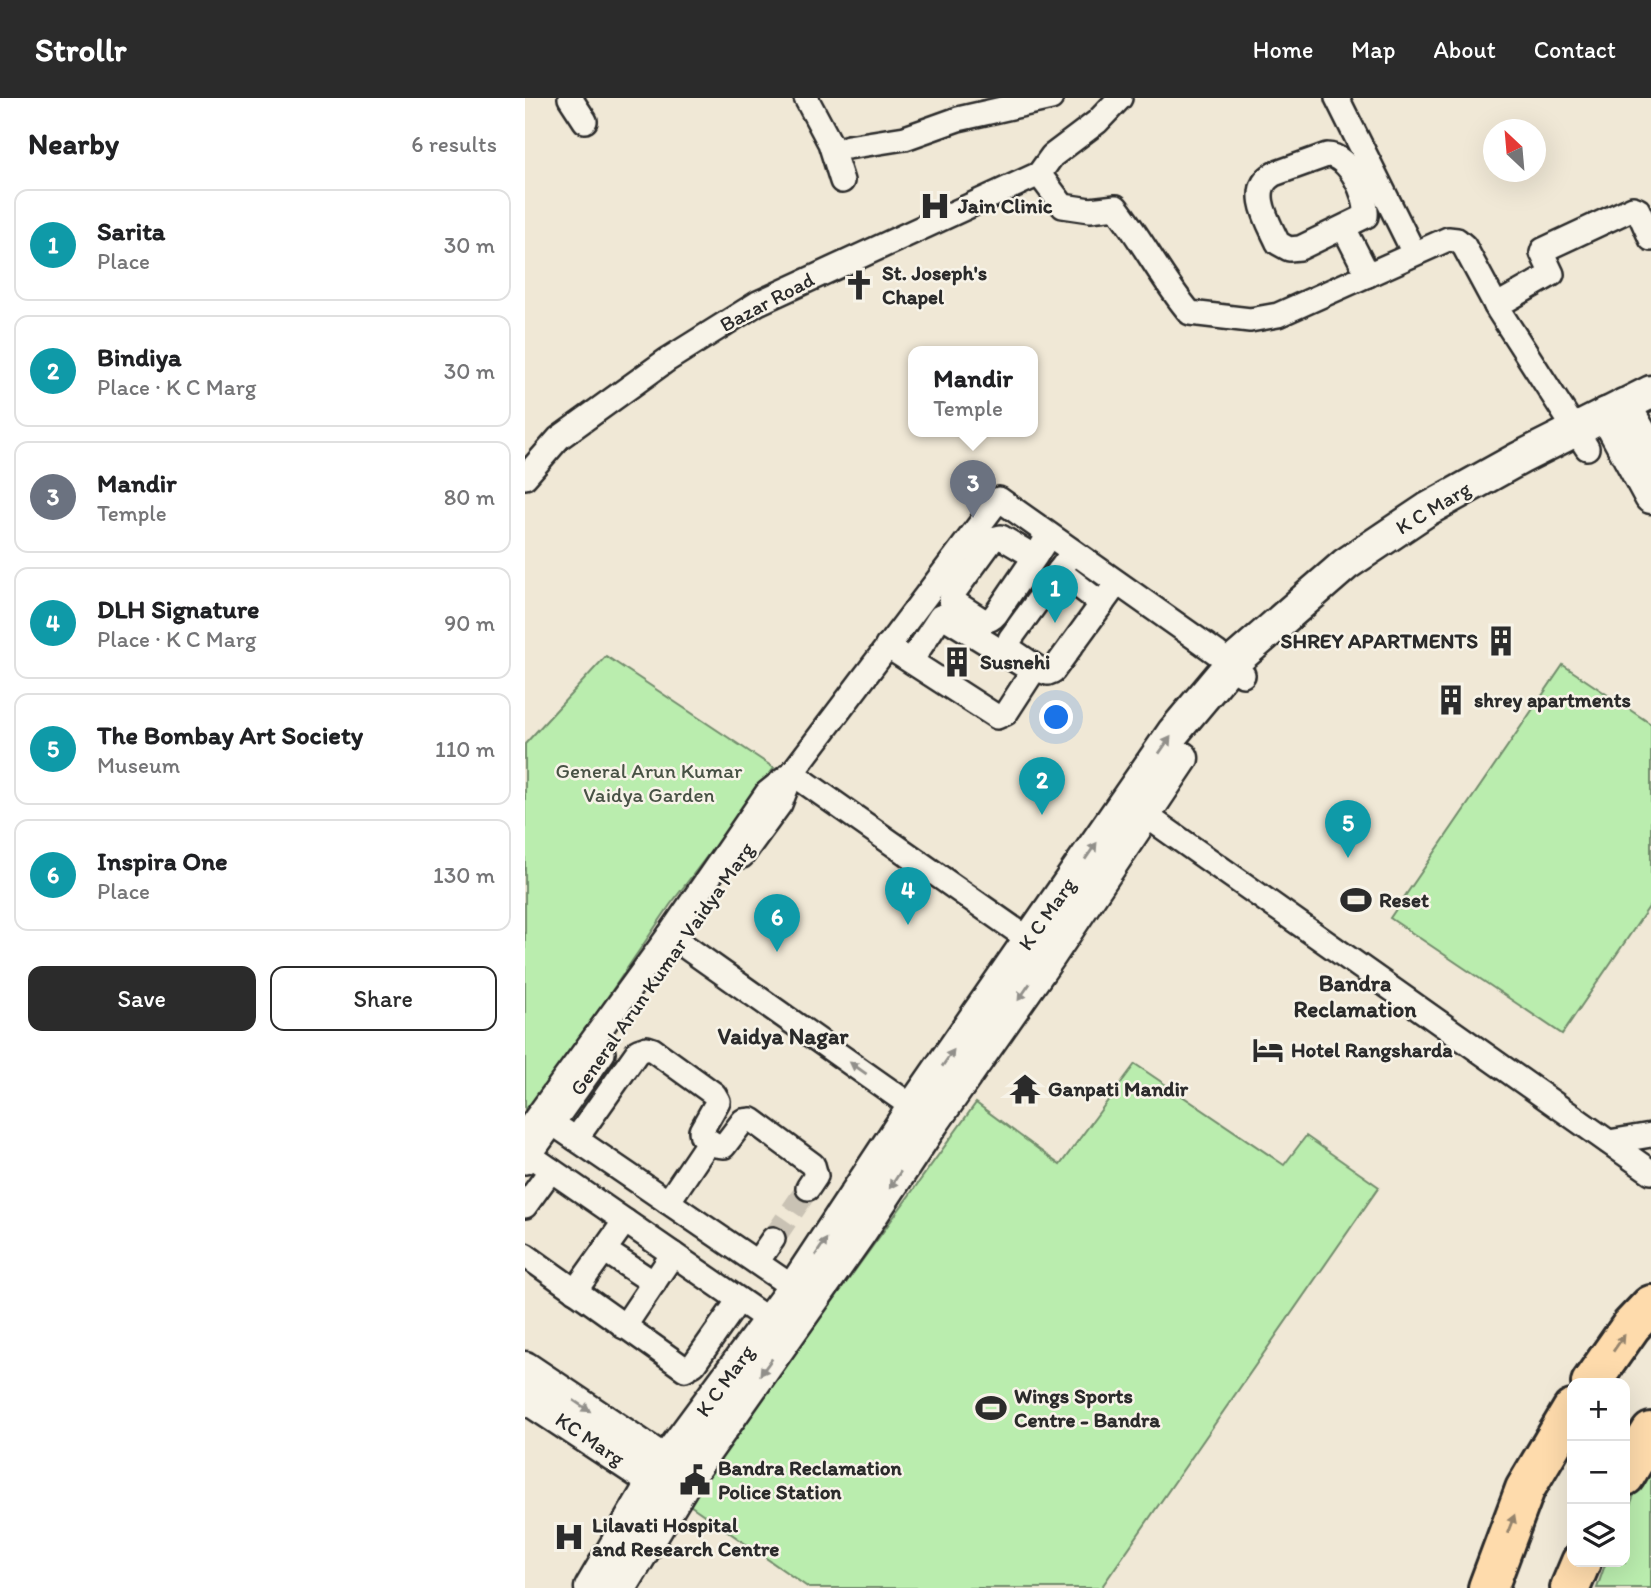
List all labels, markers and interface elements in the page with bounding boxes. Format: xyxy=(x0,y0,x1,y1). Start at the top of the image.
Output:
text: Strollr xyxy=(35,30,126,69)
text: Home xyxy=(1253,35,1313,64)
text: Map xyxy=(1351,35,1395,64)
text: About xyxy=(1433,35,1496,64)
text: Contact xyxy=(1534,35,1616,64)
north arrow xyxy=(1483,119,1546,182)
text: Nearby xyxy=(28,125,119,162)
text: 6 results xyxy=(411,130,497,158)
hospital icon: Jain Clinic xyxy=(918,189,952,223)
place label: Jain Clinic xyxy=(957,193,1053,218)
text: Sarita xyxy=(97,215,165,247)
text: 1 xyxy=(48,231,58,259)
text: 30 m xyxy=(444,231,495,259)
text: Place xyxy=(97,247,150,275)
place label: St. Joseph's Chapel xyxy=(882,260,987,310)
street label: Bazar Road xyxy=(715,266,819,337)
church icon: St. Joseph's Chapel xyxy=(842,268,876,302)
text: Bindiya xyxy=(97,341,182,373)
popup xyxy=(908,346,1038,437)
text: 2 xyxy=(47,357,59,385)
text: 30 m xyxy=(444,357,495,385)
text: Mandir xyxy=(933,362,1013,394)
text: Place · K C Marg xyxy=(97,373,256,401)
text: Temple xyxy=(933,394,1003,422)
pin: 3 xyxy=(950,460,996,518)
text: Mandir xyxy=(97,467,177,499)
street label: K C Marg xyxy=(1391,475,1475,540)
text: 3 xyxy=(47,483,59,511)
text: 80 m xyxy=(444,483,495,511)
text: Temple xyxy=(97,499,167,527)
pin: 1 xyxy=(1032,565,1078,623)
text: DLH Signature xyxy=(97,593,259,625)
text: 4 xyxy=(46,609,60,637)
text: 90 m xyxy=(444,609,495,637)
building icon: SHREY APARTMENTS xyxy=(1484,624,1518,658)
text: Place · K C Marg xyxy=(97,625,256,653)
place label: SHREY APARTMENTS xyxy=(1281,628,1478,653)
building icon: Susnehi xyxy=(940,645,974,679)
place label: Susnehi xyxy=(980,649,1050,674)
building icon: shrey apartments xyxy=(1434,683,1468,717)
place label: shrey apartments xyxy=(1474,687,1631,713)
your location xyxy=(1039,700,1073,734)
text: The Bombay Art Society xyxy=(97,719,363,751)
text: 5 xyxy=(47,735,59,763)
text: 110 m xyxy=(435,735,495,763)
one-way arrow xyxy=(1158,736,1172,754)
text: Museum xyxy=(97,751,180,779)
pin: 2 xyxy=(1019,757,1065,815)
park label: General Arun Kumar Vaidya Garden xyxy=(556,758,743,807)
pin: 5 xyxy=(1325,800,1371,858)
street label: General Arun Kumar Vaidya Marg xyxy=(564,837,759,1100)
one-way arrow xyxy=(1084,842,1098,860)
text: Inspira One xyxy=(97,845,228,877)
text: 6 xyxy=(47,861,59,889)
text: 130 m xyxy=(433,861,495,889)
pin: 4 xyxy=(885,867,931,925)
street label: K C Marg xyxy=(1013,872,1081,955)
text: Place xyxy=(97,877,150,905)
sports icon: Reset xyxy=(1339,883,1373,917)
place label: Reset xyxy=(1379,887,1429,912)
pin: 6 xyxy=(754,894,800,952)
button: Save xyxy=(28,966,256,1031)
button: Share xyxy=(270,966,497,1031)
district label: Bandra Reclamation xyxy=(1293,969,1417,1023)
one-way arrow xyxy=(1017,983,1031,1001)
district label: Vaidya Nagar xyxy=(718,1022,849,1050)
hotel icon: Hotel Rangsharda xyxy=(1251,1033,1285,1067)
place label: Hotel Rangsharda xyxy=(1291,1037,1453,1063)
one-way arrow xyxy=(941,1049,955,1067)
one-way arrow xyxy=(849,1061,867,1075)
temple icon: Ganpati Mandir xyxy=(1008,1072,1042,1106)
place label: Ganpati Mandir xyxy=(1048,1076,1189,1102)
one-way arrow xyxy=(888,1170,901,1190)
one-way arrow xyxy=(815,1238,828,1257)
one-way arrow xyxy=(1612,1334,1626,1352)
street label: K C Marg xyxy=(690,1340,759,1422)
one-way arrow xyxy=(759,1358,773,1376)
map controls xyxy=(1567,1378,1630,1567)
button: + xyxy=(1567,1378,1630,1441)
place label: Wings Sports Centre - Bandra xyxy=(1014,1383,1161,1432)
sports icon: Wings Sports Centre - Bandra xyxy=(974,1391,1008,1425)
one-way arrow xyxy=(572,1399,591,1412)
street label: KC Marg xyxy=(551,1406,630,1471)
button: − xyxy=(1567,1441,1630,1504)
place label: Bandra Reclamation Police Station xyxy=(718,1455,903,1504)
public building icon: Bandra Reclamation Police Station xyxy=(678,1463,712,1497)
button: layers xyxy=(1567,1504,1630,1567)
place label: Lilavati Hospital and Research Centre xyxy=(592,1512,779,1561)
one-way arrow xyxy=(1506,1513,1517,1534)
hospital icon: Lilavati Hospital and Research Centre xyxy=(552,1520,586,1554)

